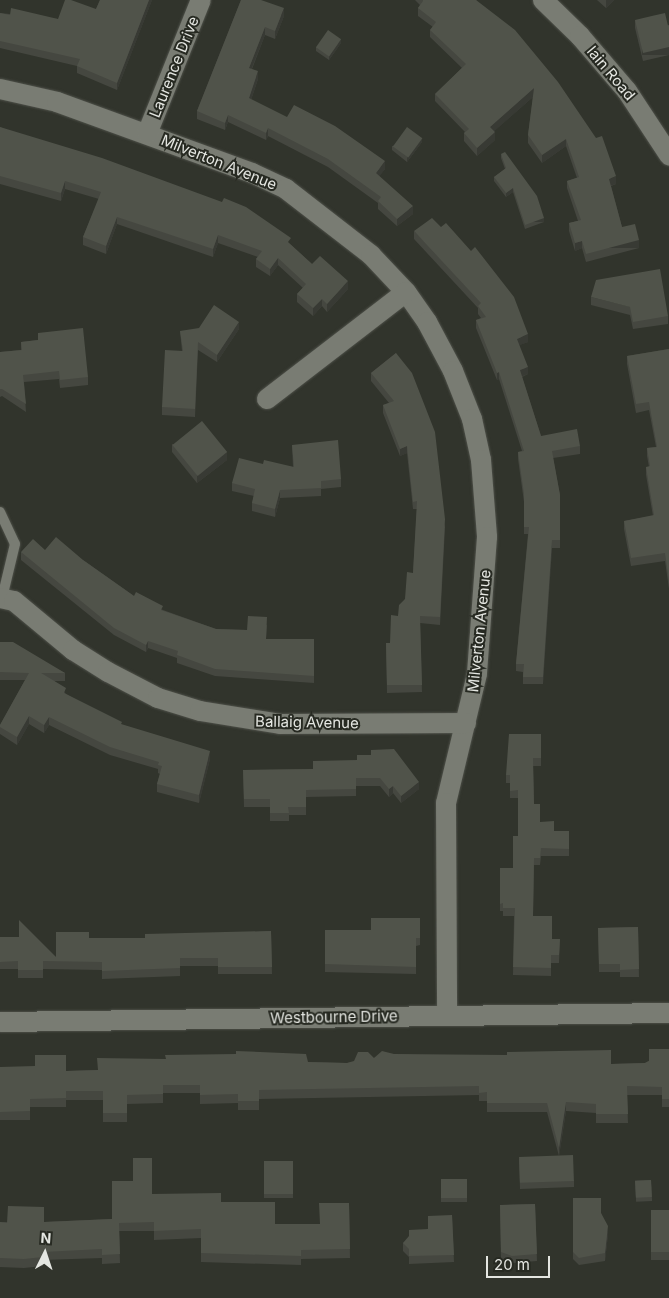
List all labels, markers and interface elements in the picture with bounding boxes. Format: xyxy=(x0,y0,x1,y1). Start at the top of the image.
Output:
street label: Laurence Drive xyxy=(146,14,202,120)
street label: Iain Road xyxy=(583,42,639,104)
street label: Milverton Avenue xyxy=(159,131,279,193)
street label: Milverton Avenue xyxy=(464,569,494,693)
street label: Ballaig Avenue xyxy=(255,712,359,732)
street label: Westbourne Drive xyxy=(270,1007,398,1027)
north arrow xyxy=(20,1228,70,1278)
text: N xyxy=(40,1229,52,1246)
scale bar xyxy=(489,1246,553,1278)
text: 20 m xyxy=(494,1255,530,1274)

